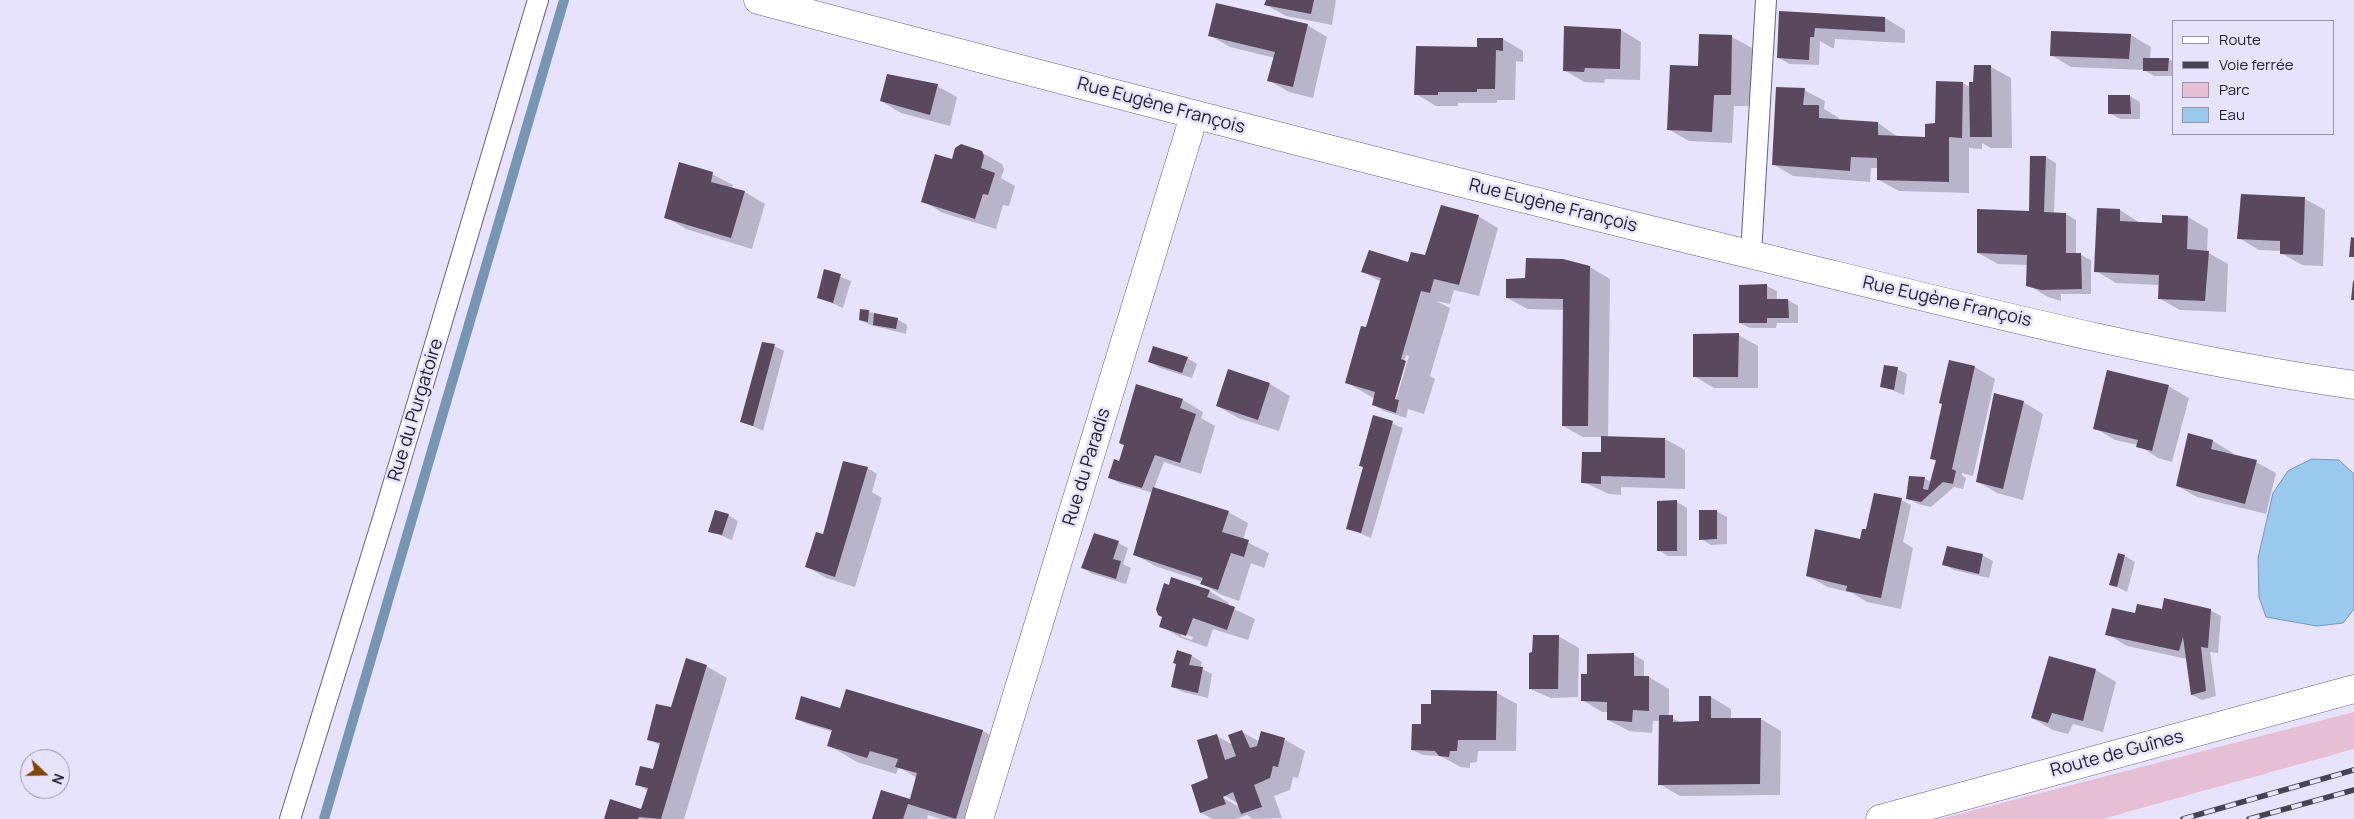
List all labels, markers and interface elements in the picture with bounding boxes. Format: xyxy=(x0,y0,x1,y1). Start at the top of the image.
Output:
legend xyxy=(2172,20,2334,135)
text: Route xyxy=(2219,29,2261,50)
text: Voie ferrée xyxy=(2219,54,2293,75)
street label: Rue Eugène François xyxy=(1075,73,1247,139)
text: Parc xyxy=(2219,79,2250,100)
text: Eau xyxy=(2219,104,2245,125)
street label: Rue Eugène François xyxy=(1467,175,1639,237)
street label: Rue Eugène François xyxy=(1860,272,2034,332)
street label: Rue du Purgatoire xyxy=(384,336,448,484)
street label: Rue du Paradis xyxy=(1059,406,1115,528)
street label: Route de Guînes xyxy=(2048,726,2186,782)
north arrow xyxy=(20,749,70,799)
text: N xyxy=(48,771,69,787)

